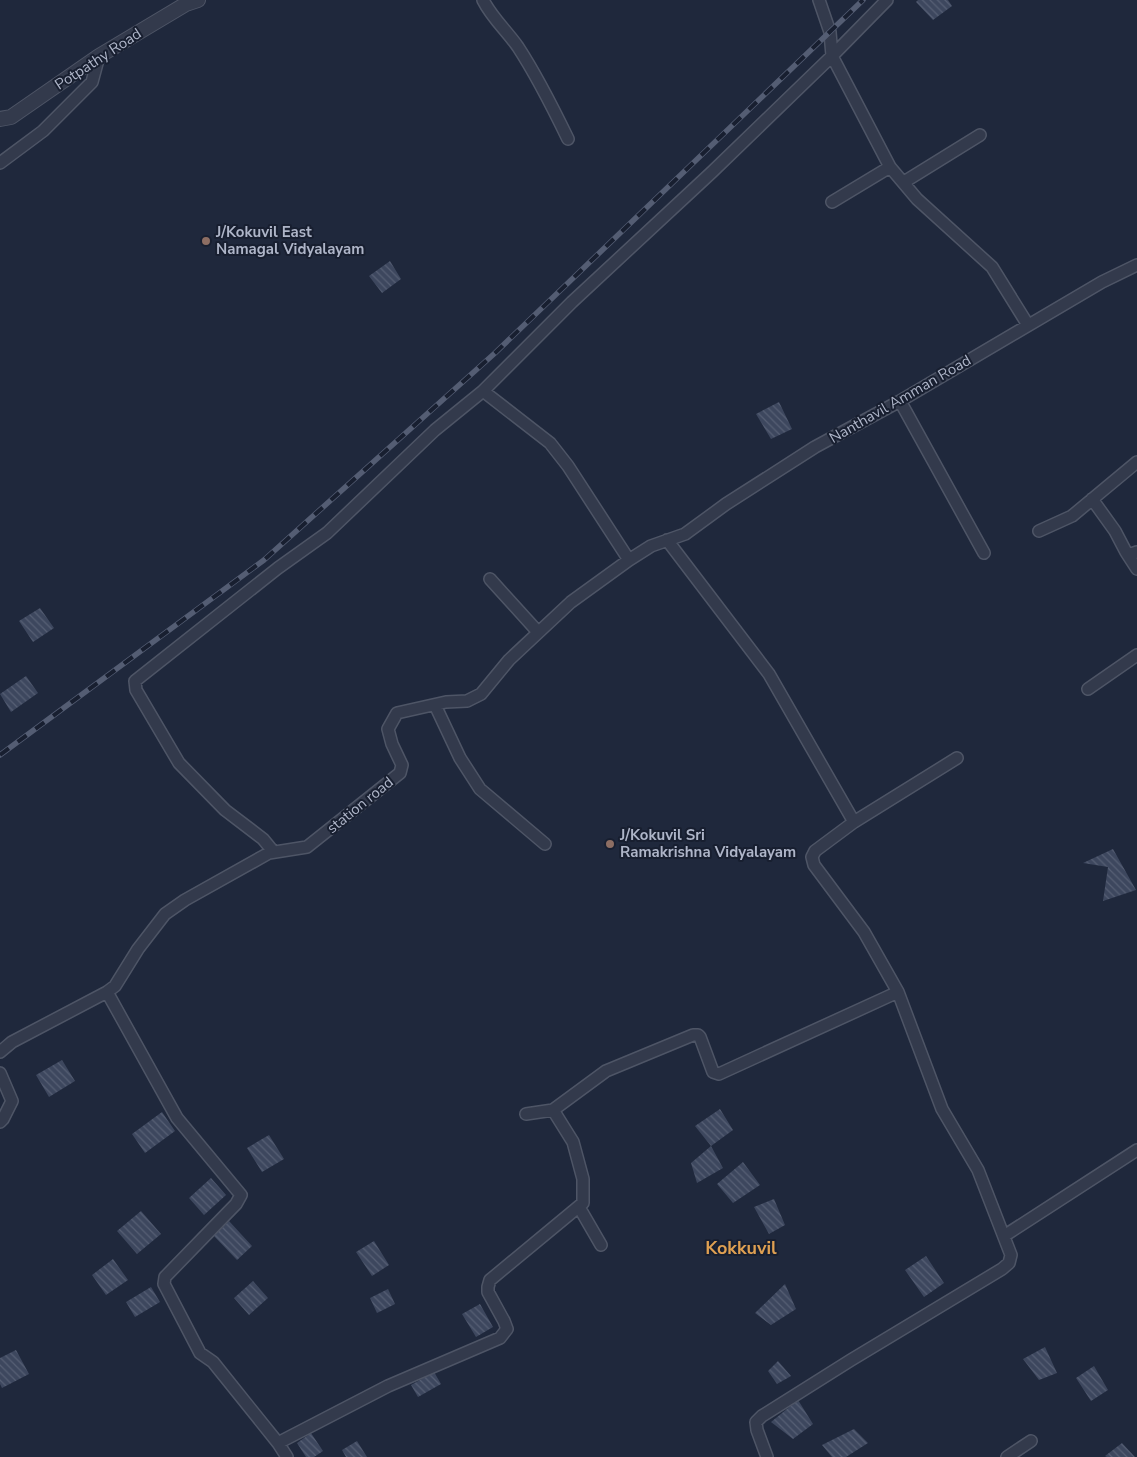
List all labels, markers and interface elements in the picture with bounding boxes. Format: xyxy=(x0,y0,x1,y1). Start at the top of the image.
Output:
street label: Potpathy Road xyxy=(51,24,145,94)
place label: J/Kokuvil East Namagal Vidyalayam xyxy=(215,222,364,259)
marker: J/Kokuvil East Namagal Vidyalayam xyxy=(200,235,212,247)
street label: Nanthavil Amman Road xyxy=(825,350,975,448)
street label: station road xyxy=(323,772,397,838)
place label: J/Kokuvil Sri Ramakrishna Vidyalayam xyxy=(619,825,796,862)
marker: J/Kokuvil Sri Ramakrishna Vidyalayam xyxy=(604,838,616,850)
district label: Kokkuvil xyxy=(705,1236,777,1260)

